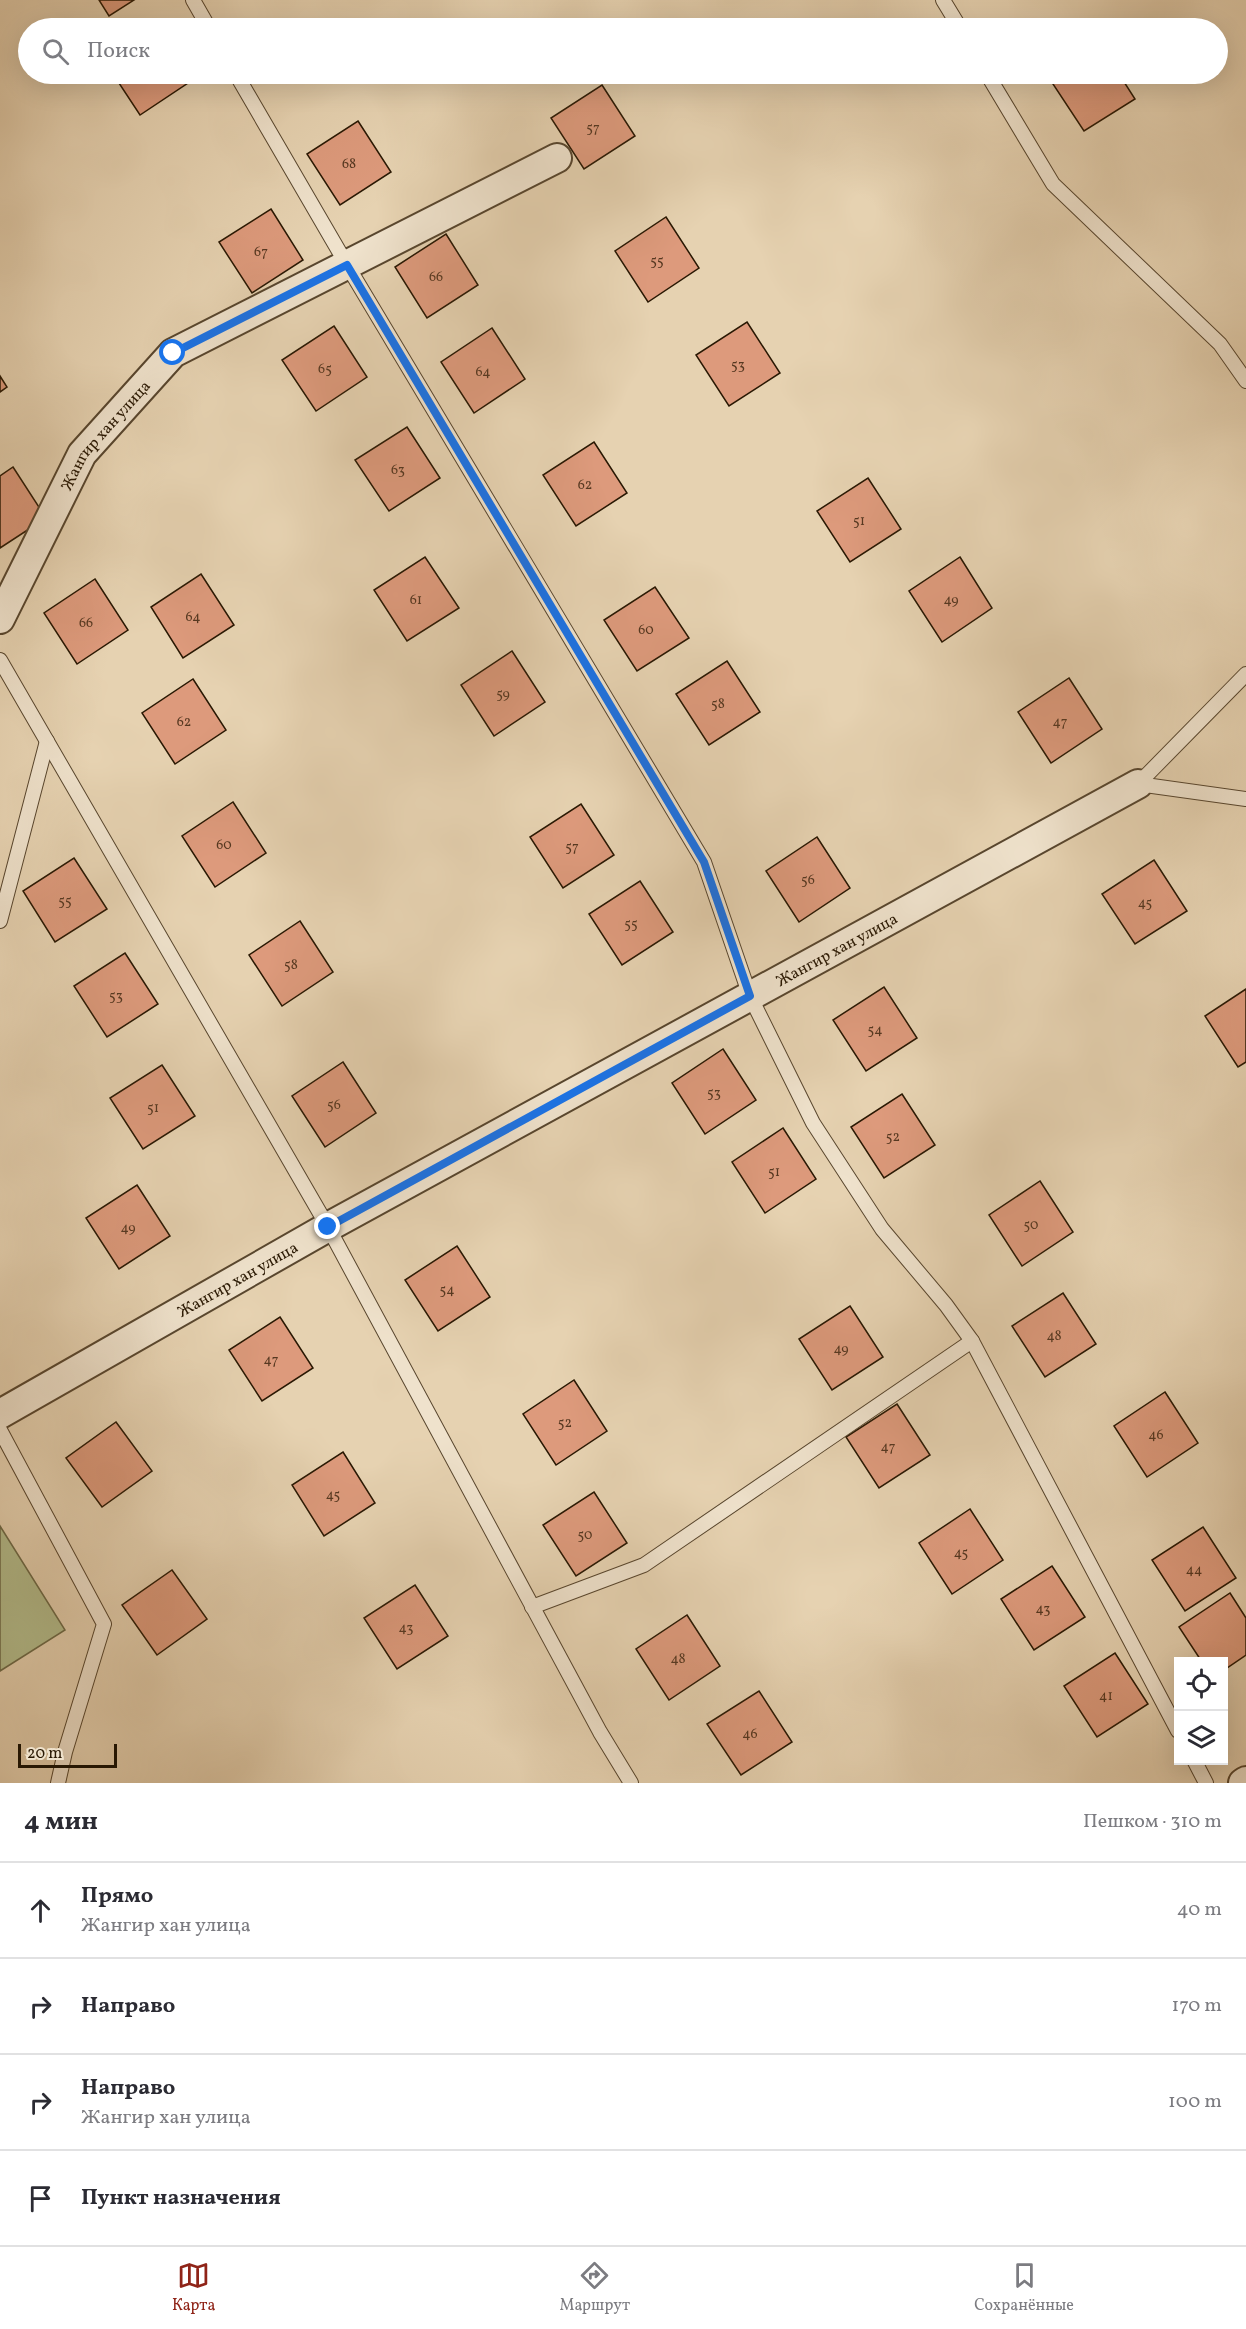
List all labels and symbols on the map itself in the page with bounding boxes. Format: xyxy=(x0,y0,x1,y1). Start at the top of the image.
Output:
house number: 57 xyxy=(586,119,600,138)
house number: 68 xyxy=(342,155,356,174)
house number: 67 xyxy=(254,243,268,262)
house number: 55 xyxy=(650,252,664,271)
house number: 66 xyxy=(429,268,443,287)
route start xyxy=(159,339,185,365)
house number: 53 xyxy=(731,356,745,375)
house number: 65 xyxy=(318,360,332,379)
house number: 64 xyxy=(475,363,491,382)
street label: Жангир хан улица xyxy=(57,376,156,495)
house number: 63 xyxy=(391,461,405,480)
house number: 62 xyxy=(578,476,592,495)
house number: 51 xyxy=(853,512,865,531)
house number: 61 xyxy=(410,591,422,610)
house number: 49 xyxy=(943,591,959,610)
house number: 64 xyxy=(185,608,201,627)
house number: 66 xyxy=(79,614,93,633)
house number: 60 xyxy=(638,621,654,640)
house number: 59 xyxy=(496,685,510,704)
house number: 58 xyxy=(711,695,725,714)
house number: 62 xyxy=(177,713,191,732)
house number: 47 xyxy=(1052,713,1068,732)
house number: 60 xyxy=(216,836,232,855)
house number: 57 xyxy=(565,838,579,857)
house number: 56 xyxy=(801,871,815,890)
house number: 55 xyxy=(58,892,72,911)
house number: 45 xyxy=(1138,894,1152,913)
street label: Жангир хан улица xyxy=(772,908,902,993)
house number: 55 xyxy=(624,915,638,934)
house number: 58 xyxy=(284,956,298,975)
house number: 53 xyxy=(109,987,123,1006)
house number: 54 xyxy=(867,1021,883,1040)
house number: 53 xyxy=(707,1084,721,1103)
house number: 56 xyxy=(327,1096,341,1115)
house number: 51 xyxy=(147,1099,159,1118)
house number: 52 xyxy=(886,1128,900,1147)
house number: 51 xyxy=(768,1163,780,1182)
route end xyxy=(314,1213,340,1239)
house number: 50 xyxy=(1024,1216,1038,1235)
house number: 49 xyxy=(120,1219,136,1238)
street label: Жангир хан улица xyxy=(174,1237,303,1324)
house number: 54 xyxy=(439,1281,455,1300)
house number: 48 xyxy=(1046,1327,1062,1346)
house number: 49 xyxy=(833,1340,849,1359)
house number: 47 xyxy=(263,1351,279,1370)
house number: 52 xyxy=(558,1414,572,1433)
house number: 46 xyxy=(1148,1426,1164,1445)
house number: 47 xyxy=(880,1438,896,1457)
house number: 45 xyxy=(326,1486,340,1505)
house number: 50 xyxy=(578,1526,592,1545)
house number: 45 xyxy=(954,1544,968,1563)
house number: 44 xyxy=(1186,1561,1202,1580)
house number: 43 xyxy=(1036,1600,1050,1619)
house number: 43 xyxy=(399,1619,413,1638)
house number: 48 xyxy=(670,1650,686,1669)
house number: 41 xyxy=(1099,1687,1113,1706)
house number: 46 xyxy=(742,1725,758,1744)
scale bar xyxy=(18,1741,117,1768)

